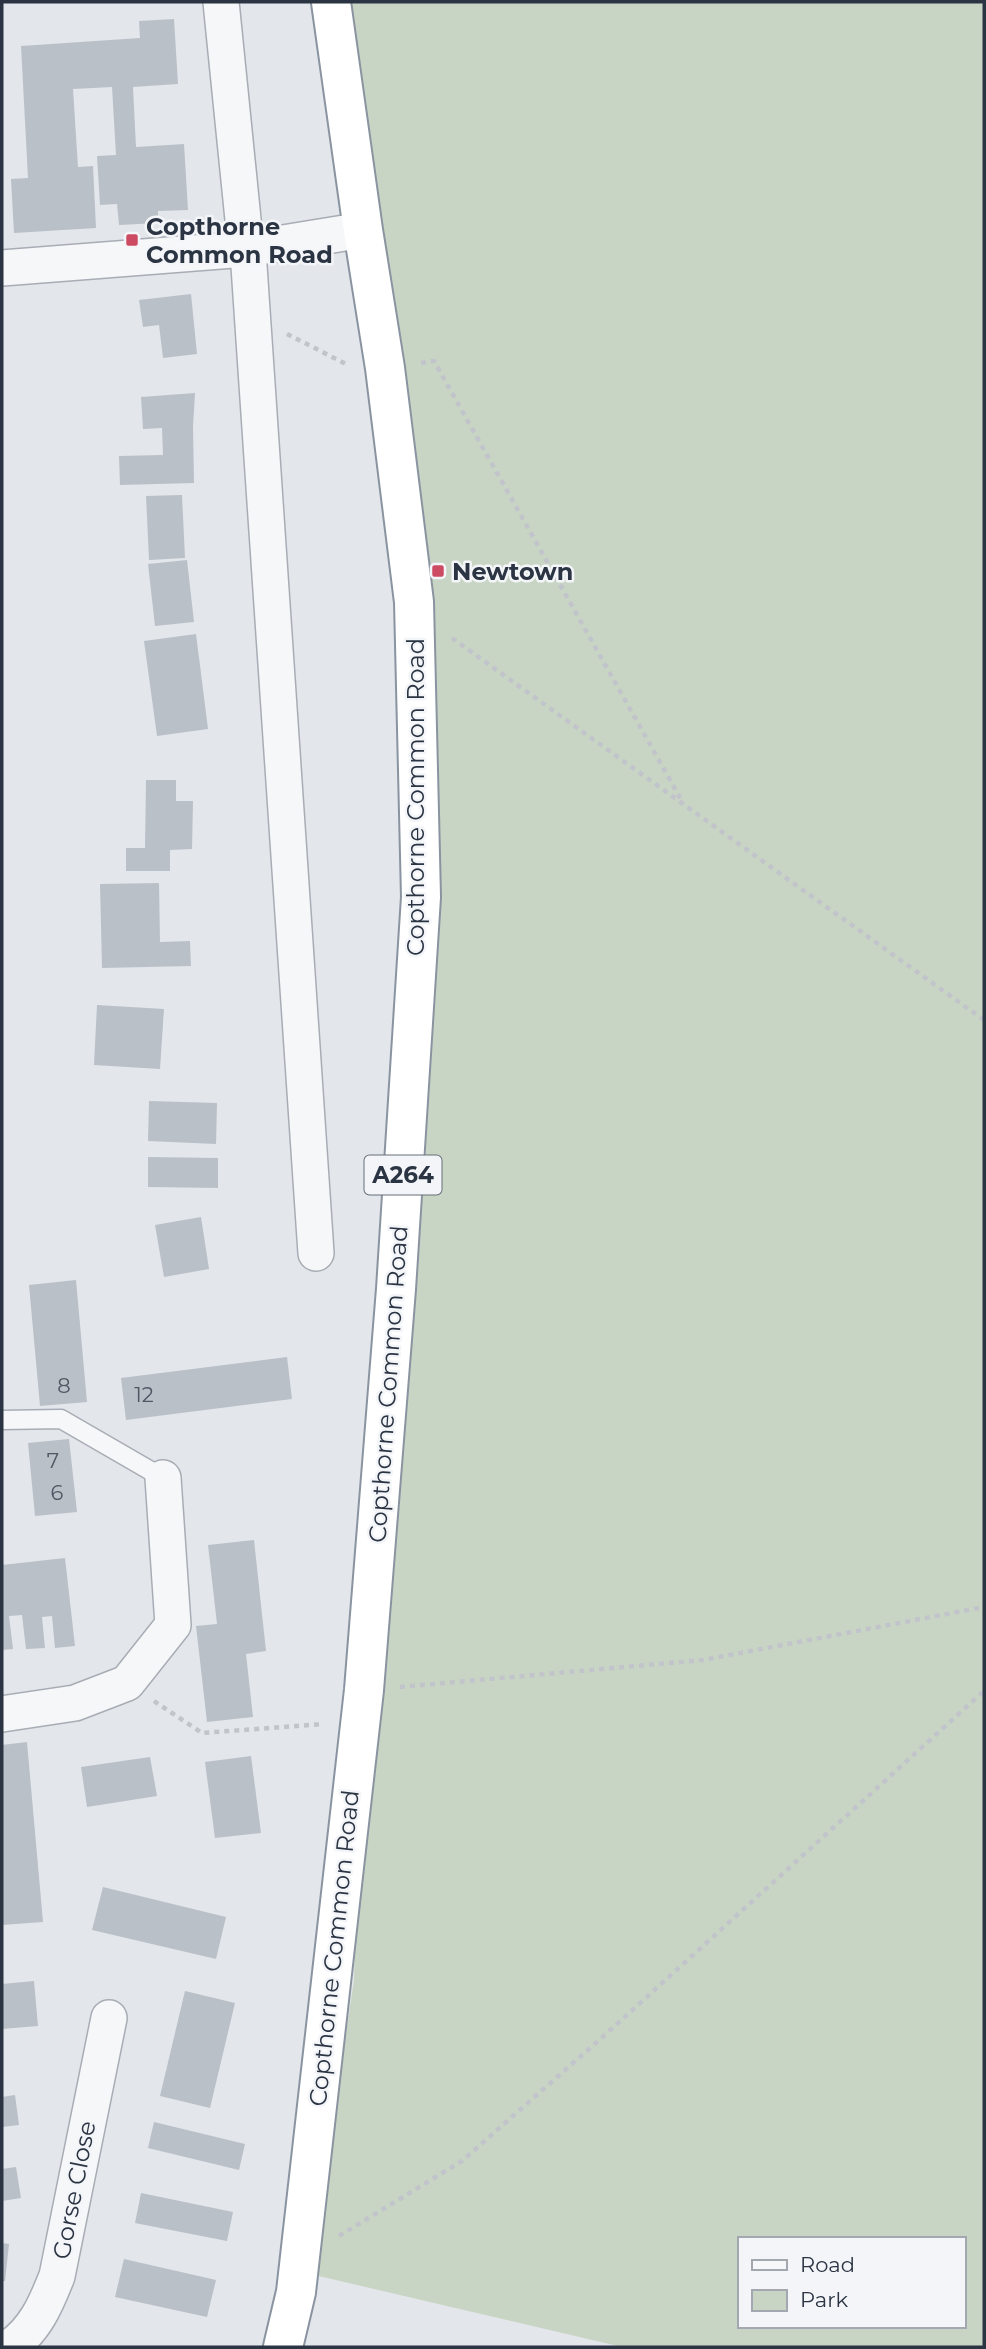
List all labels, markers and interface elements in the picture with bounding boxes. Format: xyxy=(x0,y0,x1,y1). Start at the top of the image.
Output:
place label: Copthorne Common Road xyxy=(146,212,333,269)
marker: Copthorne Common Road xyxy=(124,232,140,248)
place label: Newtown xyxy=(452,557,573,586)
marker: Newtown xyxy=(430,563,446,579)
street label: Copthorne Common Road xyxy=(401,638,430,956)
road number: A264 xyxy=(364,1156,442,1194)
street label: Copthorne Common Road xyxy=(362,1224,414,1544)
house number: 8 xyxy=(57,1373,71,1398)
house number: 12 xyxy=(134,1382,154,1407)
house number: 7 xyxy=(47,1448,59,1473)
house number: 6 xyxy=(51,1480,64,1505)
street label: Copthorne Common Road xyxy=(303,1788,365,2108)
street label: Gorse Close xyxy=(46,2118,102,2262)
legend xyxy=(738,2237,965,2328)
text: Road xyxy=(800,2252,855,2277)
text: Park xyxy=(800,2287,848,2312)

